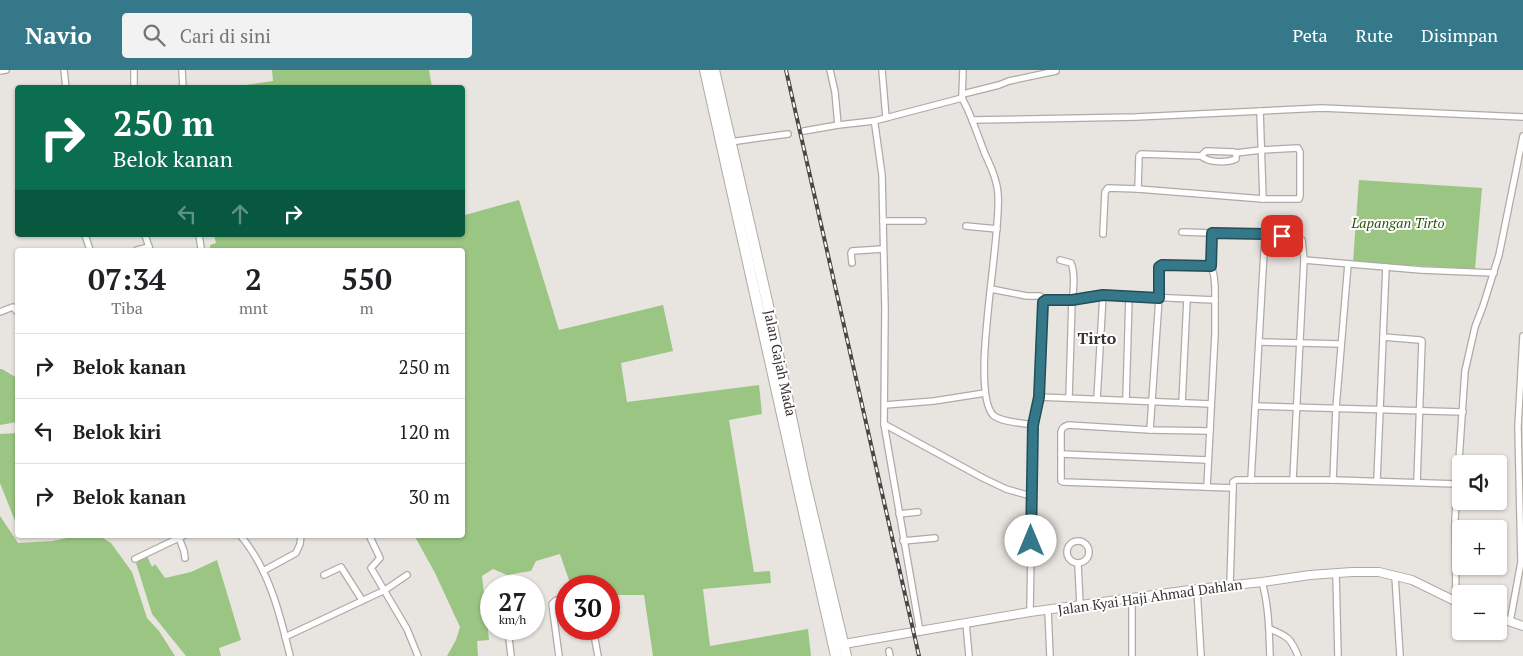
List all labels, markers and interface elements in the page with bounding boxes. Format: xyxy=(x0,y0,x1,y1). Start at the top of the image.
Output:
search box xyxy=(122,13,472,58)
text: Navio xyxy=(25,19,92,51)
icon: search xyxy=(140,21,168,49)
text: Cari di sini xyxy=(180,23,271,48)
text: Peta xyxy=(1293,23,1328,47)
text: Rute xyxy=(1356,23,1393,47)
text: Disimpan xyxy=(1421,23,1498,47)
text: 250 m xyxy=(113,100,214,146)
icon: right xyxy=(30,105,95,170)
text: Belok kanan xyxy=(113,144,233,173)
icon: left xyxy=(173,200,201,228)
icon: ahead xyxy=(226,200,254,228)
icon: right xyxy=(279,200,307,228)
park label: Lapangan Tirto xyxy=(1350,213,1445,232)
pin xyxy=(1261,215,1303,257)
icon: arrive xyxy=(1268,222,1296,250)
text: 07:34 xyxy=(88,259,166,299)
text: 2 xyxy=(245,259,262,299)
text: 550 xyxy=(341,259,392,299)
text: Tiba xyxy=(111,297,143,319)
text: mnt xyxy=(239,297,268,319)
text: m xyxy=(360,297,373,319)
street label: Jalan Gajah Mada xyxy=(760,308,801,418)
district label: Tirto xyxy=(1078,327,1117,349)
icon: right xyxy=(30,352,58,380)
text: Belok kanan xyxy=(73,354,186,379)
text: 250 m xyxy=(399,354,450,379)
icon: left xyxy=(30,417,58,445)
text: Belok kiri xyxy=(73,419,161,444)
text: 120 m xyxy=(399,419,450,444)
map controls xyxy=(1452,455,1507,640)
button: sound xyxy=(1452,455,1507,510)
icon: right xyxy=(30,482,58,510)
text: Belok kanan xyxy=(73,484,186,509)
text: 30 m xyxy=(409,484,450,509)
position arrow xyxy=(1004,514,1056,566)
button: + xyxy=(1452,520,1507,575)
street label: Jalan Kyai Haji Ahmad Dahlan xyxy=(1056,574,1244,619)
speed limit sign: 30 xyxy=(555,575,620,640)
text: 27 xyxy=(498,585,527,618)
button: − xyxy=(1452,585,1507,640)
text: km/h xyxy=(499,612,526,627)

